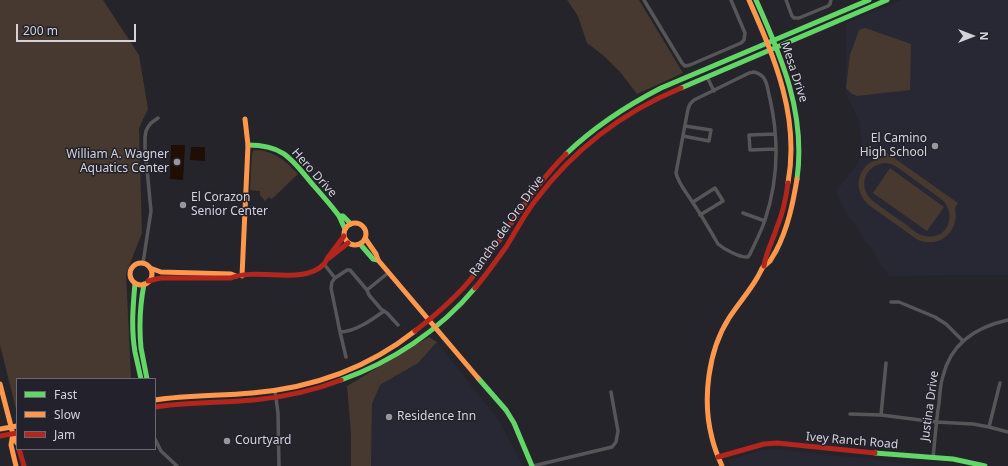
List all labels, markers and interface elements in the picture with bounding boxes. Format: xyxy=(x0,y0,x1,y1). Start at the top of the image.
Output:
scale bar xyxy=(18,16,138,42)
north arrow xyxy=(952,16,992,56)
text: 200 m xyxy=(23,22,58,39)
text: N xyxy=(977,32,992,40)
street label: Mesa Drive xyxy=(777,40,811,104)
place label: El Camino High School xyxy=(860,132,927,160)
marker: El Camino High School xyxy=(930,141,940,151)
street label: Hero Drive xyxy=(288,146,340,200)
place label: William A. Wagner Aquatics Center xyxy=(66,148,169,176)
marker: William A. Wagner Aquatics Center xyxy=(172,157,182,167)
street label: Rancho del Oro Drive xyxy=(467,173,547,279)
place label: El Corazon Senior Center xyxy=(191,191,268,219)
marker: El Corazon Senior Center xyxy=(178,200,188,210)
street label: Justina Drive xyxy=(918,370,942,442)
legend xyxy=(16,378,156,450)
text: Fast xyxy=(54,386,77,403)
text: Slow xyxy=(54,406,80,423)
place label: Residence Inn xyxy=(397,410,476,424)
marker: Residence Inn xyxy=(384,412,394,422)
text: Jam xyxy=(54,426,75,443)
street label: Ivey Ranch Road xyxy=(805,430,899,452)
place label: Courtyard xyxy=(235,434,291,448)
marker: Courtyard xyxy=(222,436,232,446)

